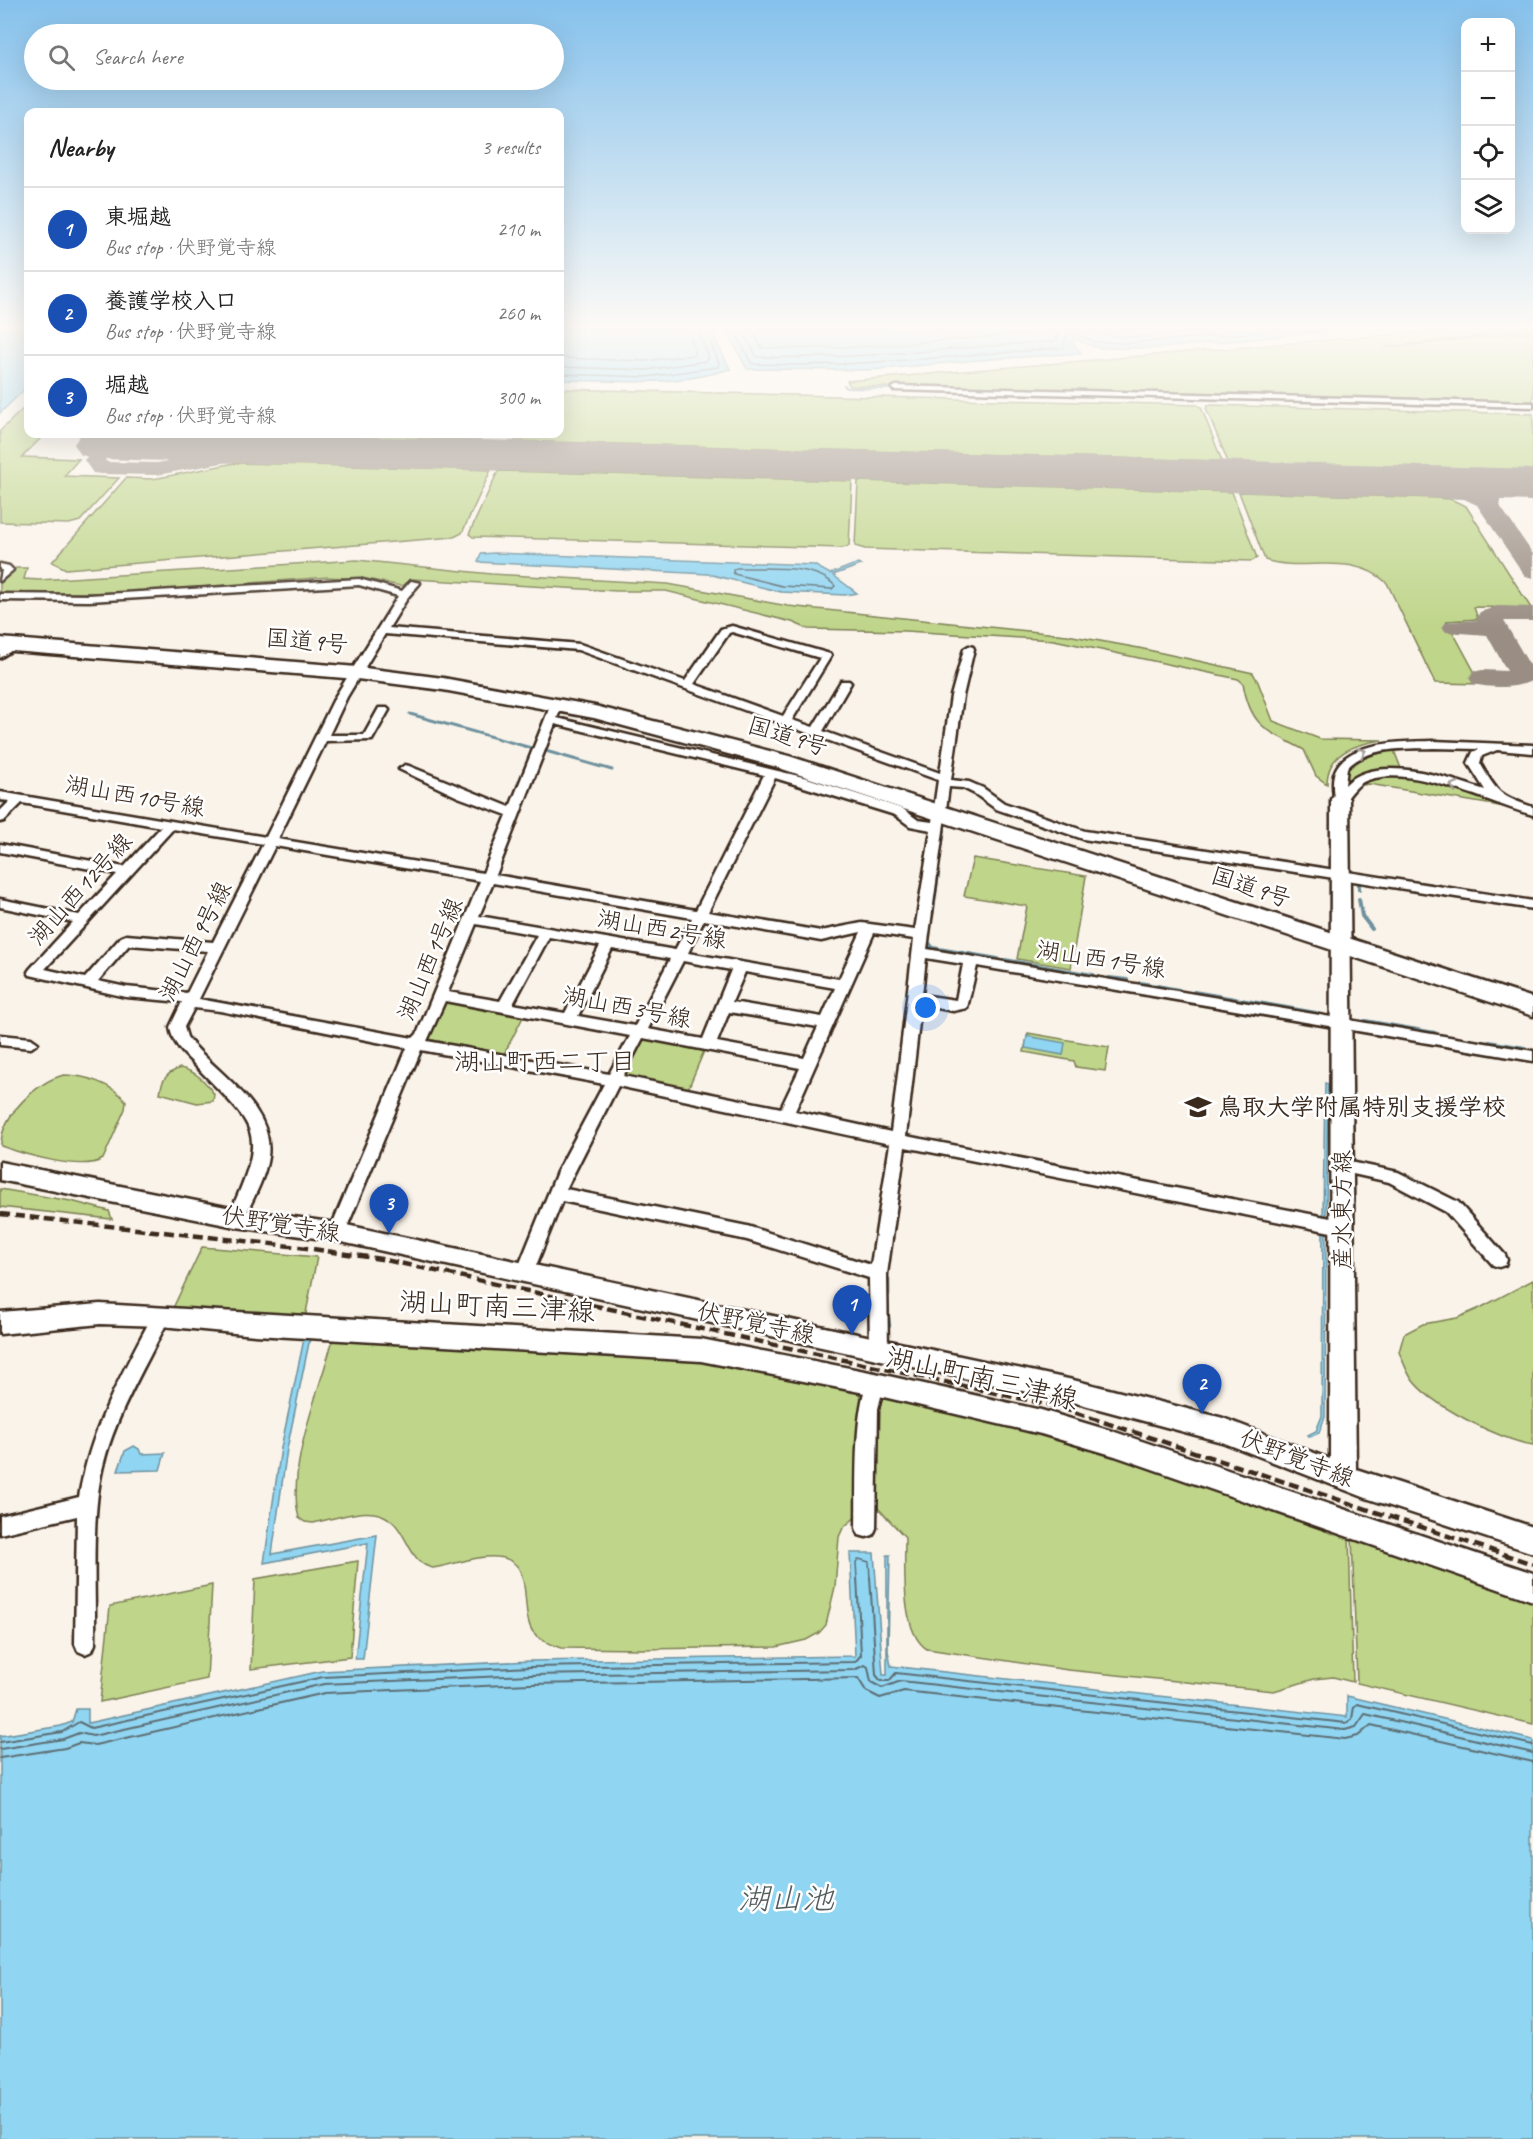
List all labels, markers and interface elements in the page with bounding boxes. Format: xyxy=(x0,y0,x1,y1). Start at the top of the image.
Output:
map controls xyxy=(1461,18,1515,234)
button: + xyxy=(1461,18,1515,72)
search box xyxy=(24,24,564,90)
icon: search xyxy=(45,41,78,74)
text: Search here xyxy=(93,43,183,71)
button: − xyxy=(1461,72,1515,126)
button: locate xyxy=(1461,126,1515,180)
text: Nearby xyxy=(48,131,113,164)
text: 3 results xyxy=(481,135,540,160)
button: layers xyxy=(1461,180,1515,234)
text: 東堀越 xyxy=(105,203,171,231)
text: 1 xyxy=(63,217,72,242)
text: 210 m xyxy=(497,217,540,242)
text: Bus stop · 伏野覚寺線 xyxy=(105,235,276,260)
text: 養護学校入口 xyxy=(105,287,237,315)
text: 2 xyxy=(63,301,72,326)
text: 260 m xyxy=(497,301,540,326)
text: Bus stop · 伏野覚寺線 xyxy=(105,319,276,344)
text: 堀越 xyxy=(105,371,149,399)
text: 3 xyxy=(63,385,72,410)
text: 300 m xyxy=(497,385,540,410)
text: Bus stop · 伏野覚寺線 xyxy=(105,403,276,428)
street label: 国道9号 xyxy=(264,622,350,660)
street label: 国道9号 xyxy=(744,710,832,762)
one-way arrow xyxy=(1356,747,1367,759)
street label: 湖山西10号線 xyxy=(63,769,207,823)
one-way arrow xyxy=(1449,781,1460,793)
street label: 湖山西12号線 xyxy=(21,826,139,952)
street label: 国道9号 xyxy=(1207,860,1295,914)
street label: 湖山西9号線 xyxy=(152,876,238,1006)
street label: 湖山西1号線 xyxy=(391,893,469,1025)
street label: 湖山西2号線 xyxy=(595,903,729,955)
street label: 湖山西1号線 xyxy=(1034,934,1168,984)
street label: 湖山西3号線 xyxy=(560,980,694,1034)
your location xyxy=(911,993,940,1022)
district label: 湖山町西二丁目 xyxy=(454,1045,636,1078)
school or university icon: 鳥取大学附属特別支援学校 xyxy=(1183,1092,1213,1122)
place label: 鳥取大学附属特別支援学校 xyxy=(1218,1092,1506,1122)
street label: 産水東方線 xyxy=(1327,1150,1357,1270)
pin: 3 xyxy=(370,1184,408,1234)
street label: 伏野覚寺線 xyxy=(219,1200,343,1248)
street label: 湖山町南三津線 xyxy=(398,1283,596,1329)
pin: 1 xyxy=(832,1286,872,1335)
street label: 伏野覚寺線 xyxy=(694,1296,818,1350)
street label: 湖山町南三津線 xyxy=(883,1339,1081,1417)
pin: 2 xyxy=(1182,1364,1222,1414)
street label: 伏野覚寺線 xyxy=(1236,1422,1358,1494)
water label: 湖山池 xyxy=(738,1878,835,1919)

